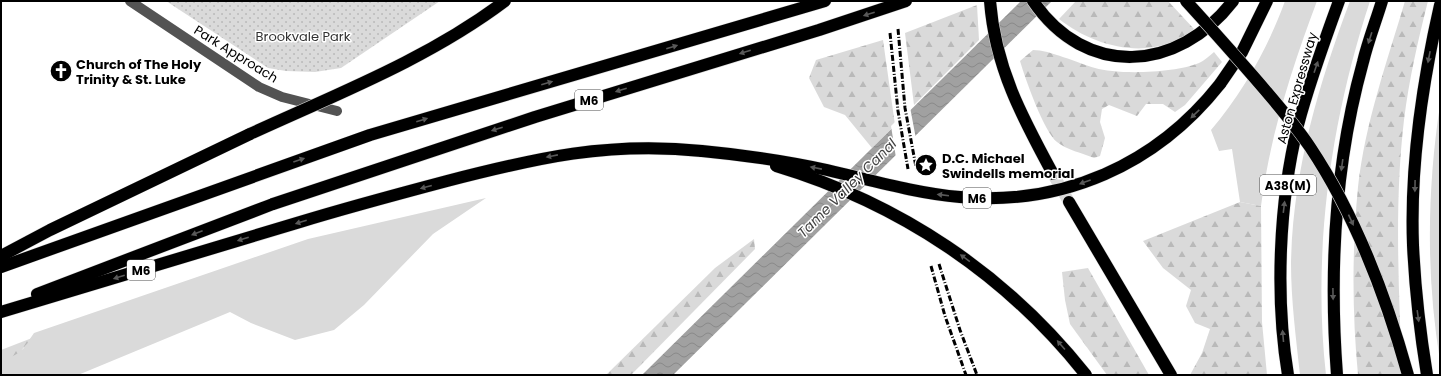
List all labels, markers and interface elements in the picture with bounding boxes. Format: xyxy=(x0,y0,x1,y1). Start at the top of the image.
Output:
one-way arrow xyxy=(863,11,875,17)
street label: Park Approach xyxy=(190,21,282,87)
park label: Brookvale Park xyxy=(256,27,351,46)
street label: Aston Expressway xyxy=(1272,29,1322,146)
one-way arrow xyxy=(1367,33,1373,45)
one-way arrow xyxy=(666,44,678,50)
one-way arrow xyxy=(739,49,751,55)
one-way arrow xyxy=(1426,51,1432,63)
place label: Church of The Holy Trinity & St. Luke xyxy=(76,55,202,89)
church icon: Church of The Holy Trinity & St. Luke xyxy=(48,58,74,84)
one-way arrow xyxy=(1314,60,1320,72)
one-way arrow xyxy=(541,80,553,86)
one-way arrow xyxy=(614,87,626,93)
road number: M6 xyxy=(575,90,603,110)
one-way arrow xyxy=(1190,109,1200,119)
one-way arrow xyxy=(416,117,428,123)
one-way arrow xyxy=(490,126,502,132)
water label: Tame Valley Canal xyxy=(793,134,901,242)
place label: D.C. Michael Swindells memorial xyxy=(942,149,1074,183)
place icon: D.C. Michael Swindells memorial xyxy=(913,152,939,178)
one-way arrow xyxy=(546,153,558,159)
one-way arrow xyxy=(293,157,305,163)
one-way arrow xyxy=(1339,159,1345,171)
one-way arrow xyxy=(810,164,822,170)
road number: A38(M) xyxy=(1260,175,1316,195)
one-way arrow xyxy=(1079,179,1091,185)
one-way arrow xyxy=(1411,180,1418,192)
one-way arrow xyxy=(420,184,432,190)
road number: M6 xyxy=(963,188,991,208)
one-way arrow xyxy=(937,192,949,198)
one-way arrow xyxy=(1281,201,1288,213)
one-way arrow xyxy=(1348,215,1354,226)
one-way arrow xyxy=(294,219,306,225)
one-way arrow xyxy=(191,230,203,236)
one-way arrow xyxy=(237,236,249,242)
one-way arrow xyxy=(960,254,971,262)
road number: M6 xyxy=(127,260,155,280)
one-way arrow xyxy=(112,274,124,280)
one-way arrow xyxy=(1330,288,1336,301)
one-way arrow xyxy=(1415,310,1421,322)
one-way arrow xyxy=(1280,330,1287,342)
one-way arrow xyxy=(1057,340,1066,350)

